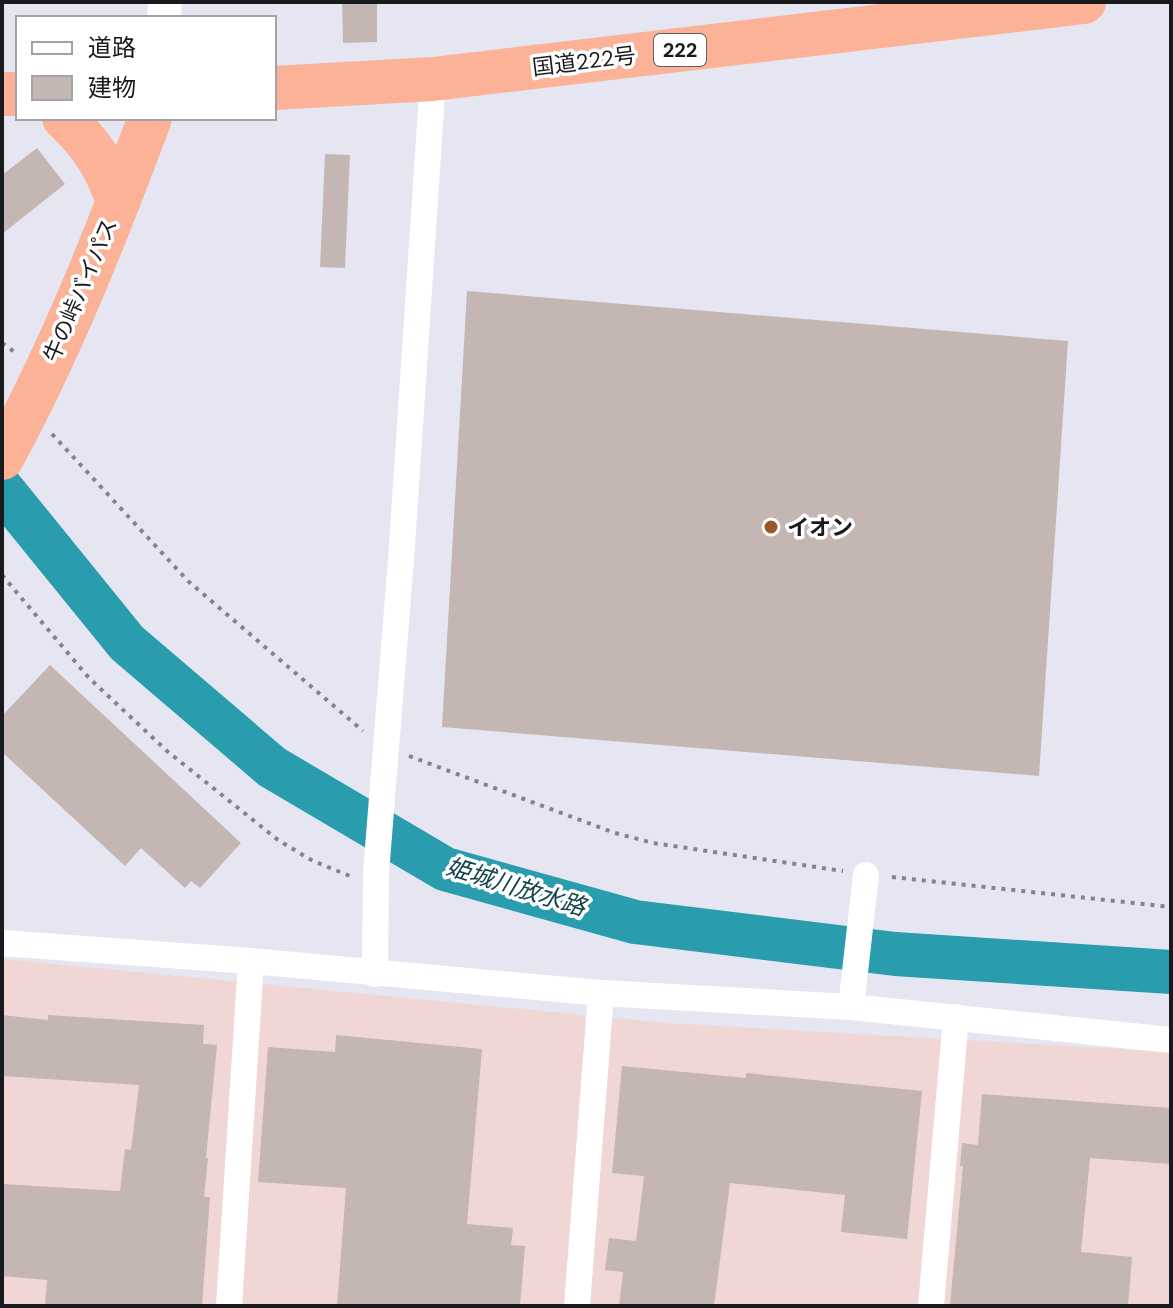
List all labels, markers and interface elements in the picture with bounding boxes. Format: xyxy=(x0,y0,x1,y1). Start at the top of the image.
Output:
legend xyxy=(16,16,276,120)
text: 道路 xyxy=(88,32,136,63)
road number: 222 xyxy=(654,34,706,66)
street label: 国道222号 xyxy=(531,41,637,82)
text: 建物 xyxy=(88,72,136,103)
street label: 牛の峠バイパス xyxy=(37,214,124,367)
place label: イオン xyxy=(787,513,853,542)
marker: イオン xyxy=(762,518,780,536)
water label: 姫城川放水路 xyxy=(443,851,591,923)

